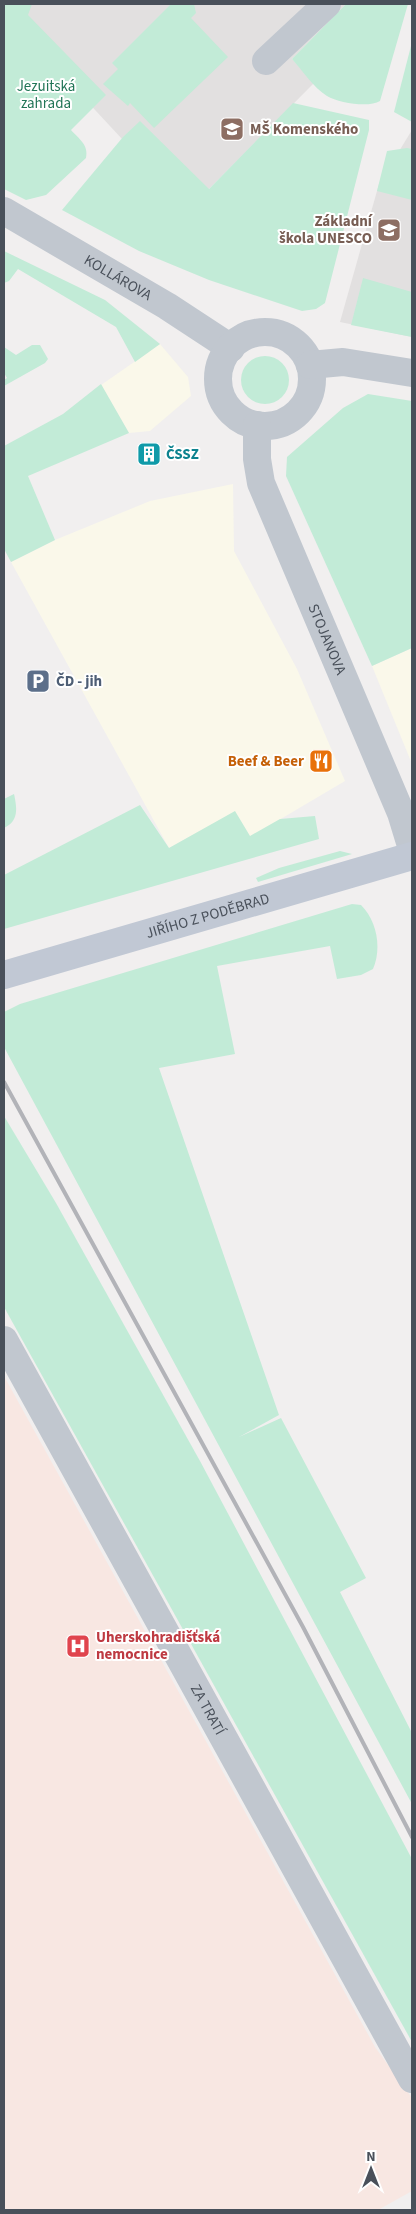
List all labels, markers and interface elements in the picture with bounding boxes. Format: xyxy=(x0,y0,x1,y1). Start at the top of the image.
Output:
park label: Jezuitská zahrada xyxy=(17,76,75,114)
school or university icon: MŠ Komenského xyxy=(219,116,245,142)
place label: MŠ Komenského xyxy=(250,119,358,140)
place label: Základní škola UNESCO xyxy=(279,211,373,249)
school or university icon: Základní škola UNESCO xyxy=(376,217,402,243)
street label: KOLLÁROVA xyxy=(80,250,156,306)
building icon: ČSSZ xyxy=(136,441,162,467)
place label: ČSSZ xyxy=(166,444,199,465)
street label: STOJANOVA xyxy=(302,601,352,679)
parking icon: ČD - jih xyxy=(25,668,51,694)
place label: ČD - jih xyxy=(56,671,102,692)
restaurant icon: Beef & Beer xyxy=(308,748,334,774)
place label: Beef & Beer xyxy=(228,751,304,772)
street label: JIŘÍHO Z PODĚBRAD xyxy=(143,888,272,944)
place label: Uherskohradišťská nemocnice xyxy=(96,1627,220,1665)
hospital icon: Uherskohradišťská nemocnice xyxy=(65,1633,91,1659)
street label: ZA TRATÍ xyxy=(185,1681,231,1740)
north arrow xyxy=(346,2144,396,2194)
text: N xyxy=(366,2147,376,2167)

